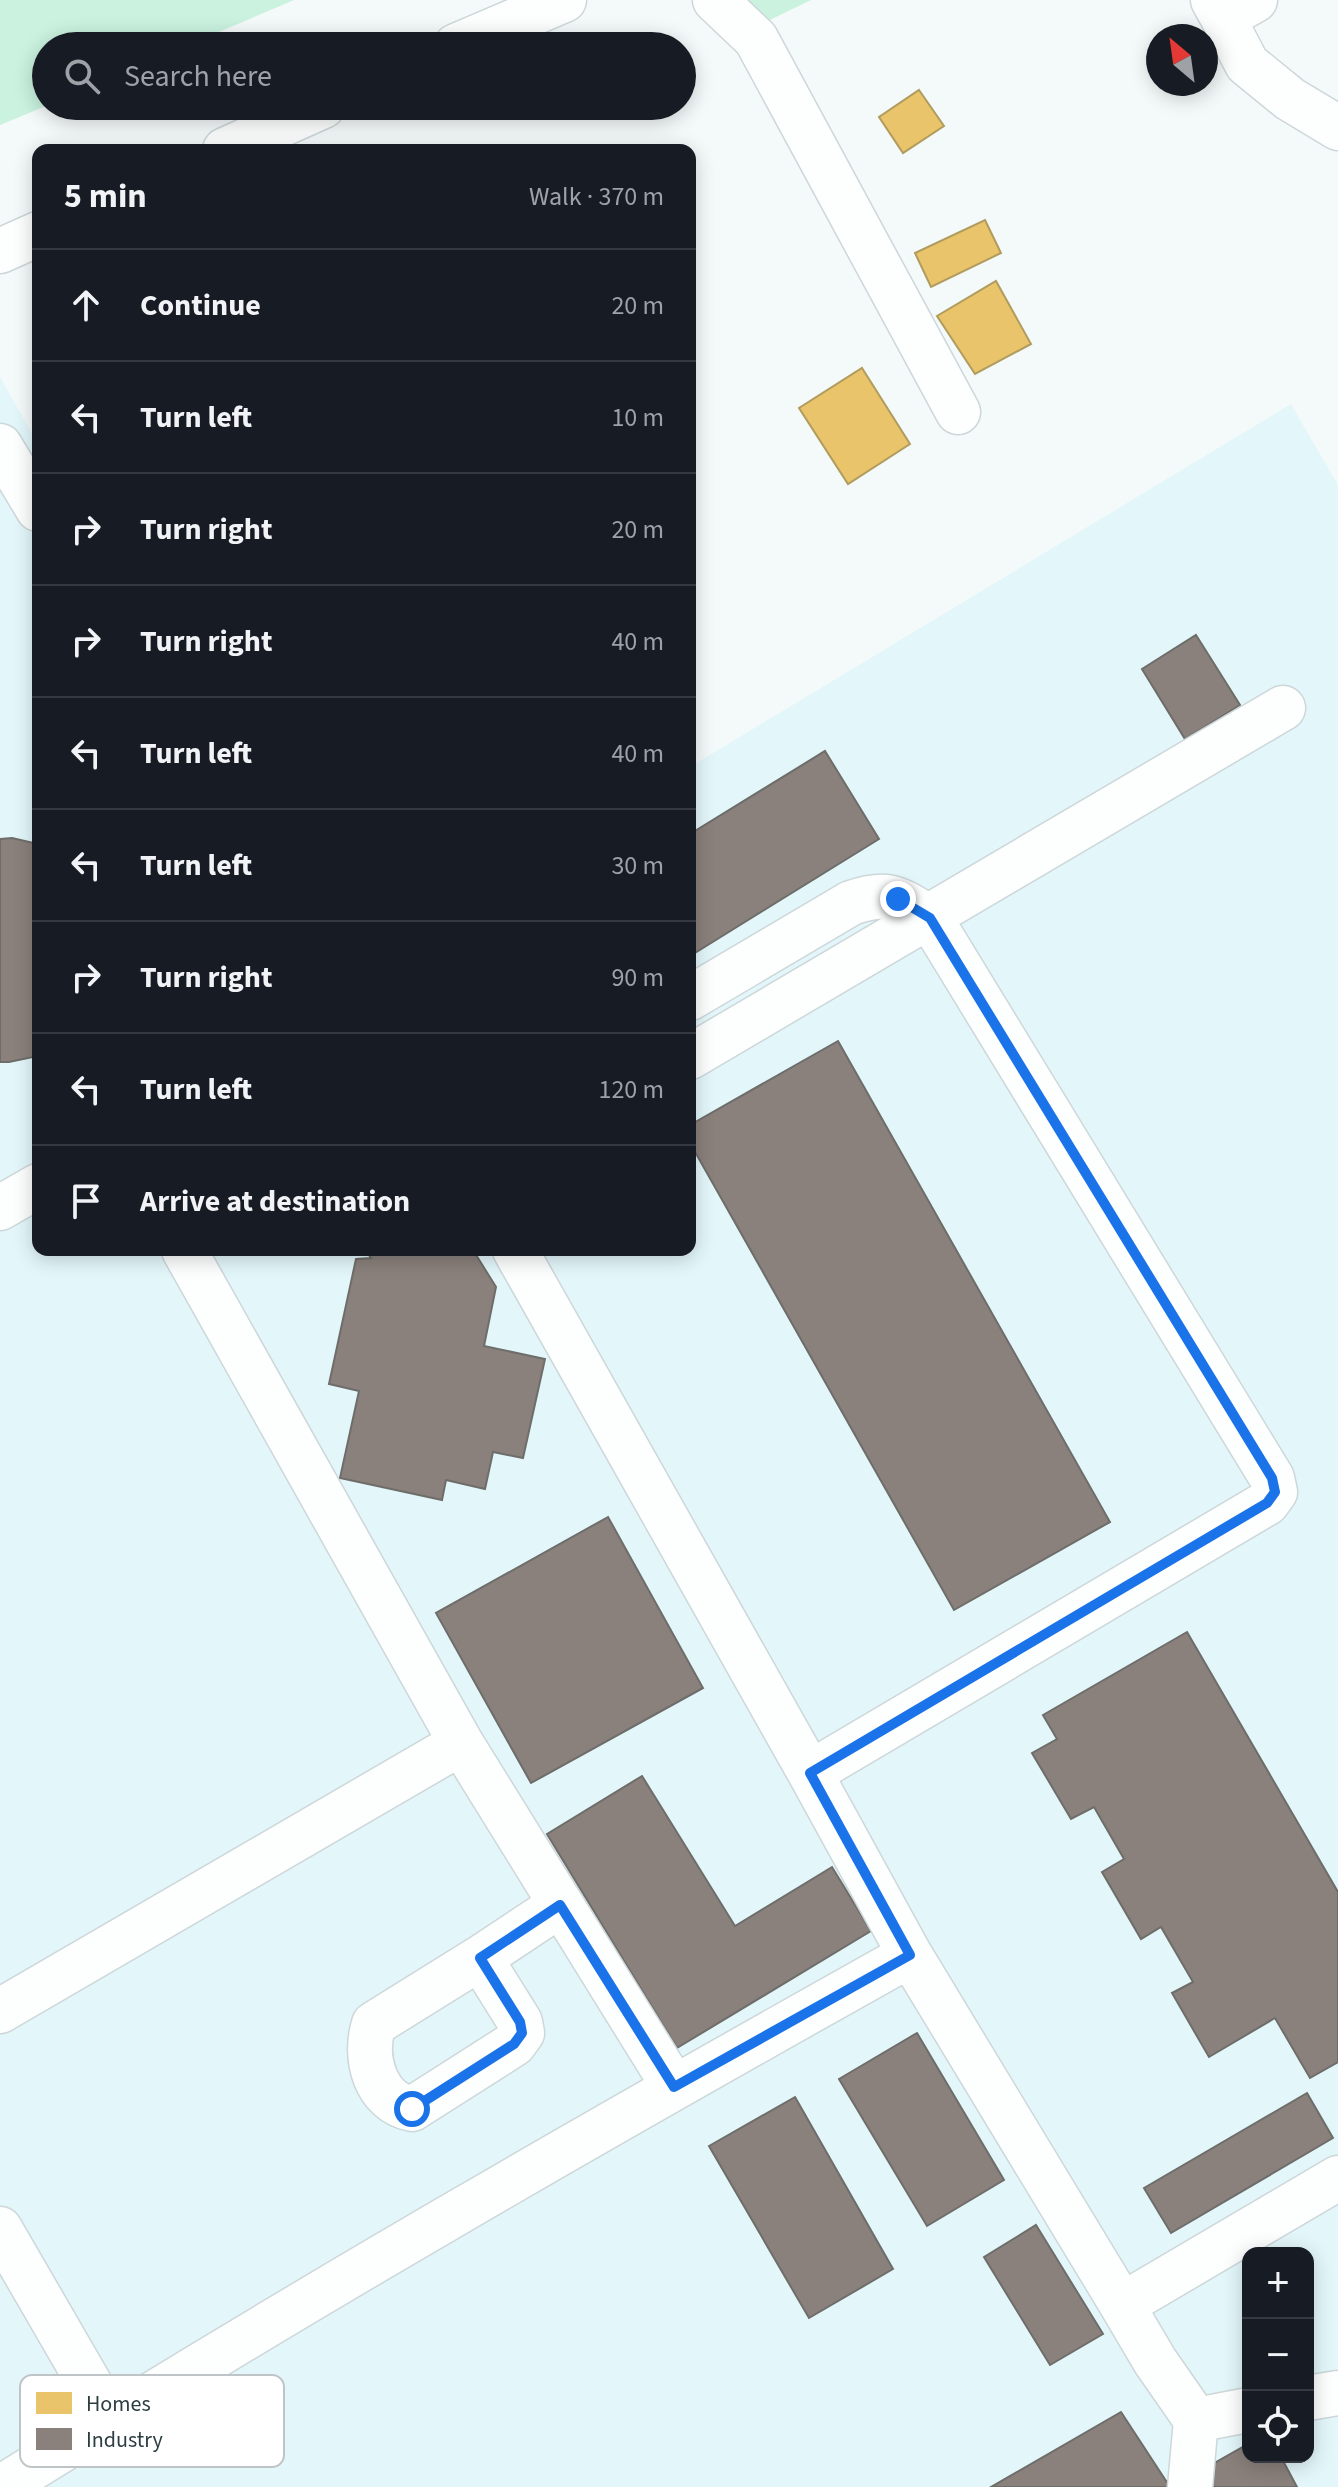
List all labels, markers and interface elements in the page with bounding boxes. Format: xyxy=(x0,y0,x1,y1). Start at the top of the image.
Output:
north arrow xyxy=(1146,24,1218,96)
search box xyxy=(32,32,696,120)
icon: search xyxy=(60,54,104,98)
text: Search here xyxy=(124,55,272,98)
text: 5 min xyxy=(64,172,147,221)
text: Walk · 370 m xyxy=(529,178,664,215)
icon: ahead xyxy=(64,283,108,327)
text: Continue xyxy=(140,284,261,327)
text: 20 m xyxy=(611,287,664,324)
icon: left xyxy=(64,395,108,439)
text: Turn left xyxy=(140,396,252,439)
text: 10 m xyxy=(611,399,664,436)
icon: right xyxy=(64,507,108,551)
text: Turn right xyxy=(140,508,272,551)
text: 20 m xyxy=(611,511,664,548)
icon: right xyxy=(64,619,108,663)
text: Turn right xyxy=(140,620,272,663)
text: 40 m xyxy=(611,623,664,660)
icon: left xyxy=(64,731,108,775)
text: Turn left xyxy=(140,732,252,775)
text: 40 m xyxy=(611,735,664,772)
icon: left xyxy=(64,843,108,887)
text: Turn left xyxy=(140,844,252,887)
text: 30 m xyxy=(611,847,664,884)
route end xyxy=(880,881,916,917)
icon: right xyxy=(64,955,108,999)
text: Turn right xyxy=(140,956,272,999)
text: 90 m xyxy=(611,959,664,996)
icon: left xyxy=(64,1067,108,1111)
text: Turn left xyxy=(140,1068,252,1111)
text: 120 m xyxy=(598,1071,664,1108)
icon: arrive xyxy=(64,1179,108,1223)
text: Arrive at destination xyxy=(140,1180,410,1223)
route start xyxy=(394,2091,430,2127)
map controls xyxy=(1242,2247,1314,2463)
button: + xyxy=(1242,2247,1314,2319)
button: − xyxy=(1242,2319,1314,2391)
legend xyxy=(20,2375,284,2467)
text: Homes xyxy=(86,2388,151,2420)
button: locate xyxy=(1242,2391,1314,2463)
text: Industry xyxy=(86,2424,163,2456)

